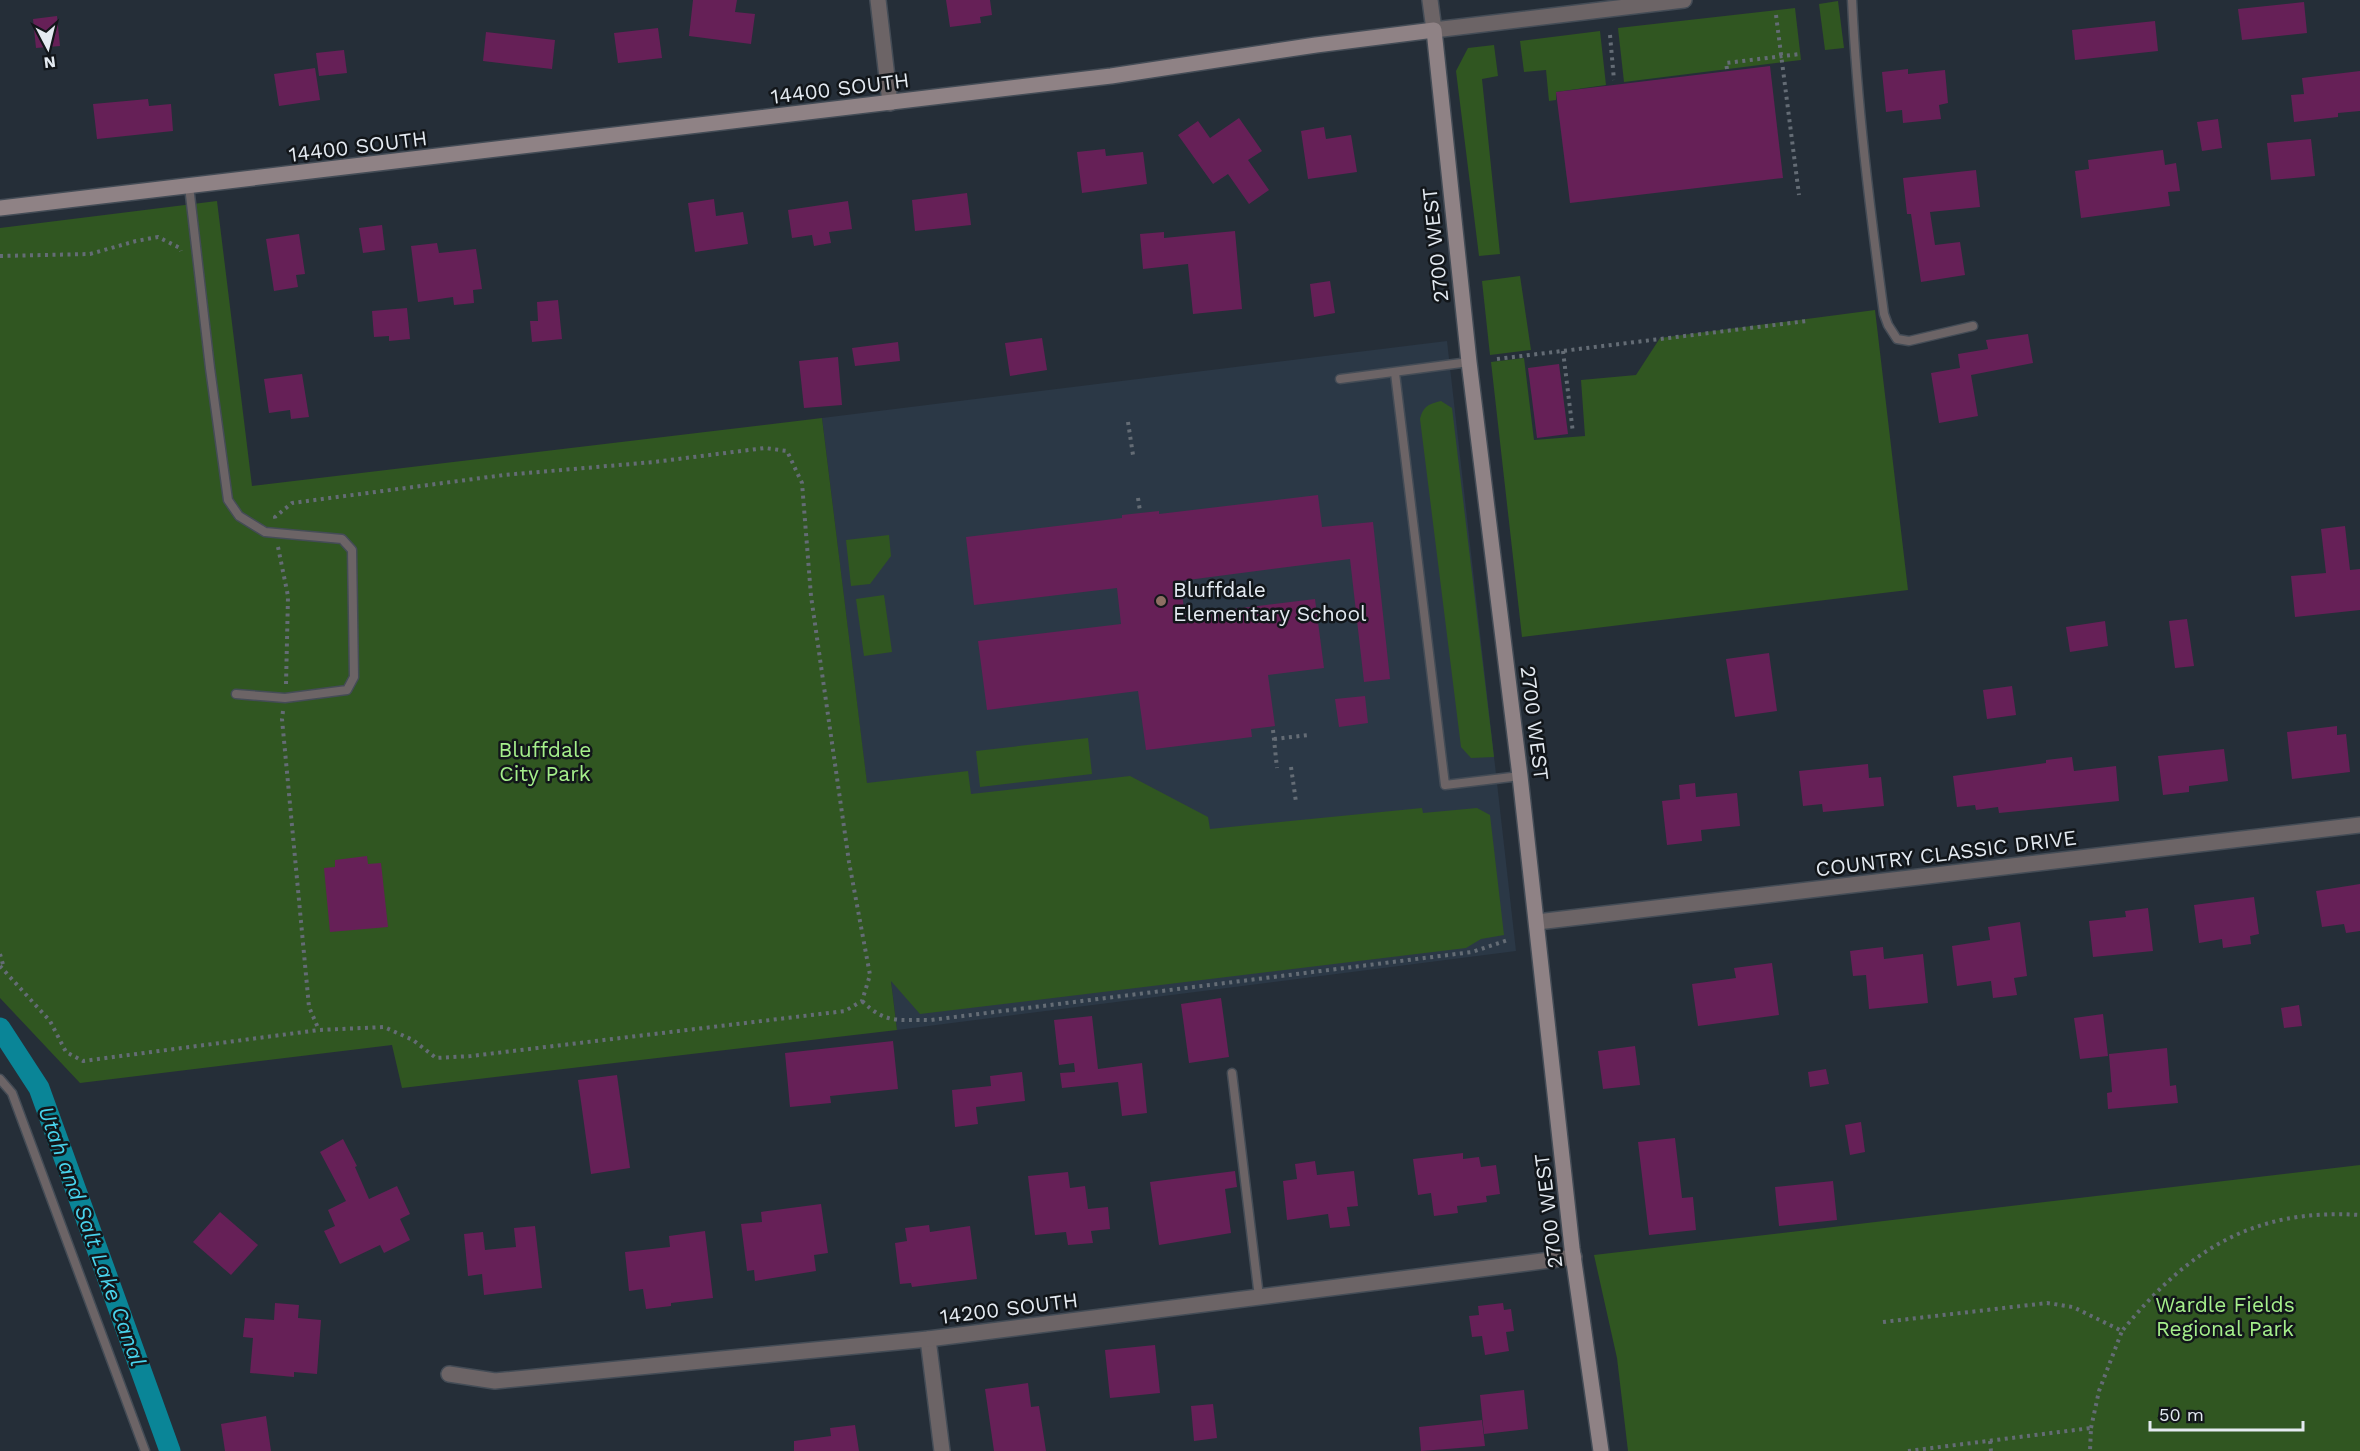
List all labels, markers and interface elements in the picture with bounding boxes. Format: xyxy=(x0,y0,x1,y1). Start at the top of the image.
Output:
north arrow xyxy=(18,18,78,78)
text: N xyxy=(43,52,57,73)
street label: 14400 SOUTH xyxy=(769,67,911,109)
street label: 14400 SOUTH xyxy=(287,125,429,167)
street label: 2700 WEST xyxy=(1417,186,1453,304)
place label: Bluffdale Elementary School xyxy=(1173,577,1367,626)
marker: Bluffdale Elementary School xyxy=(1154,594,1168,608)
street label: 2700 WEST xyxy=(1516,664,1554,782)
park label: Bluffdale City Park xyxy=(499,737,591,786)
street label: COUNTRY CLASSIC DRIVE xyxy=(1814,825,2078,881)
water label: Utah and Salt Lake Canal xyxy=(33,1103,151,1370)
street label: 2700 WEST xyxy=(1529,1152,1567,1270)
street label: 14200 SOUTH xyxy=(939,1287,1079,1329)
park label: Wardle Fields Regional Park xyxy=(2155,1292,2295,1341)
scale bar xyxy=(2150,1394,2303,1432)
text: 50 m xyxy=(2159,1404,2204,1425)

